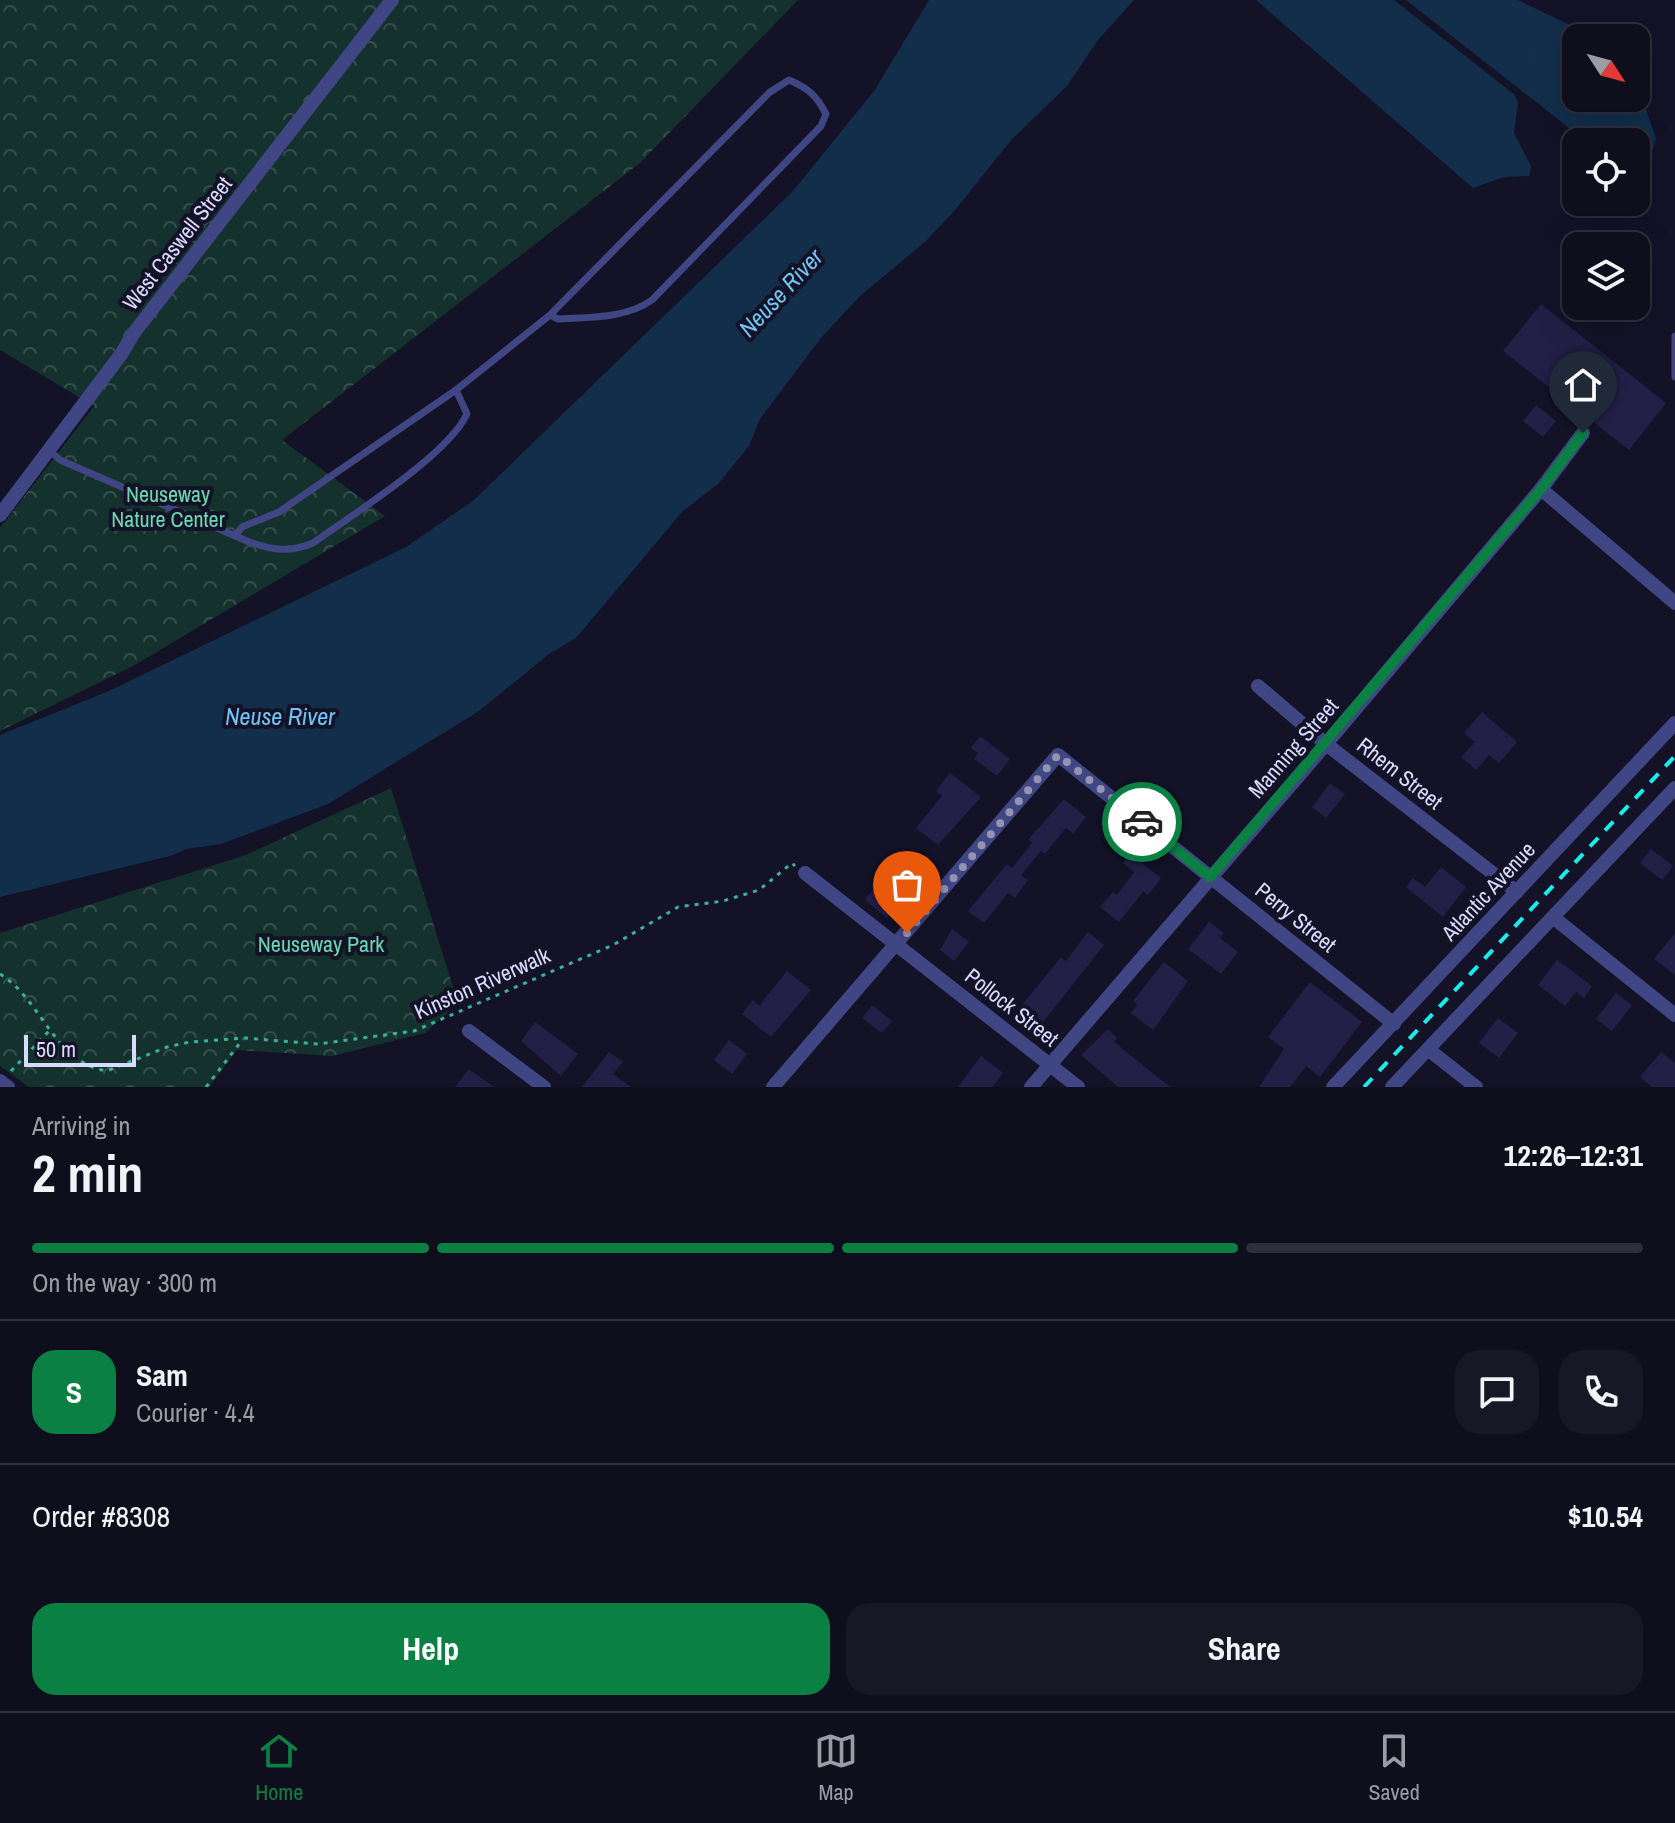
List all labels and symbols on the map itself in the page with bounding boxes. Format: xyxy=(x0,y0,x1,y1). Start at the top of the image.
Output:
north arrow xyxy=(1562,24,1650,112)
street label: West Caswell Street xyxy=(115,170,239,316)
water label: Neuse River xyxy=(731,240,830,343)
pin xyxy=(1549,351,1617,433)
park label: Neuseway Nature Center xyxy=(111,479,225,534)
street label: Manning Street xyxy=(1241,692,1345,804)
water label: Neuse River xyxy=(225,700,336,732)
street label: Rhem Street xyxy=(1351,730,1449,816)
courier xyxy=(1102,782,1182,862)
street label: Atlantic Avenue xyxy=(1434,835,1542,948)
pin xyxy=(873,851,941,933)
street label: Perry Street xyxy=(1249,875,1343,959)
park label: Neuseway Park xyxy=(258,929,385,959)
street label: Kinston Riverwalk xyxy=(409,939,555,1026)
street label: Pollock Street xyxy=(959,961,1065,1053)
scale bar xyxy=(24,1031,136,1067)

